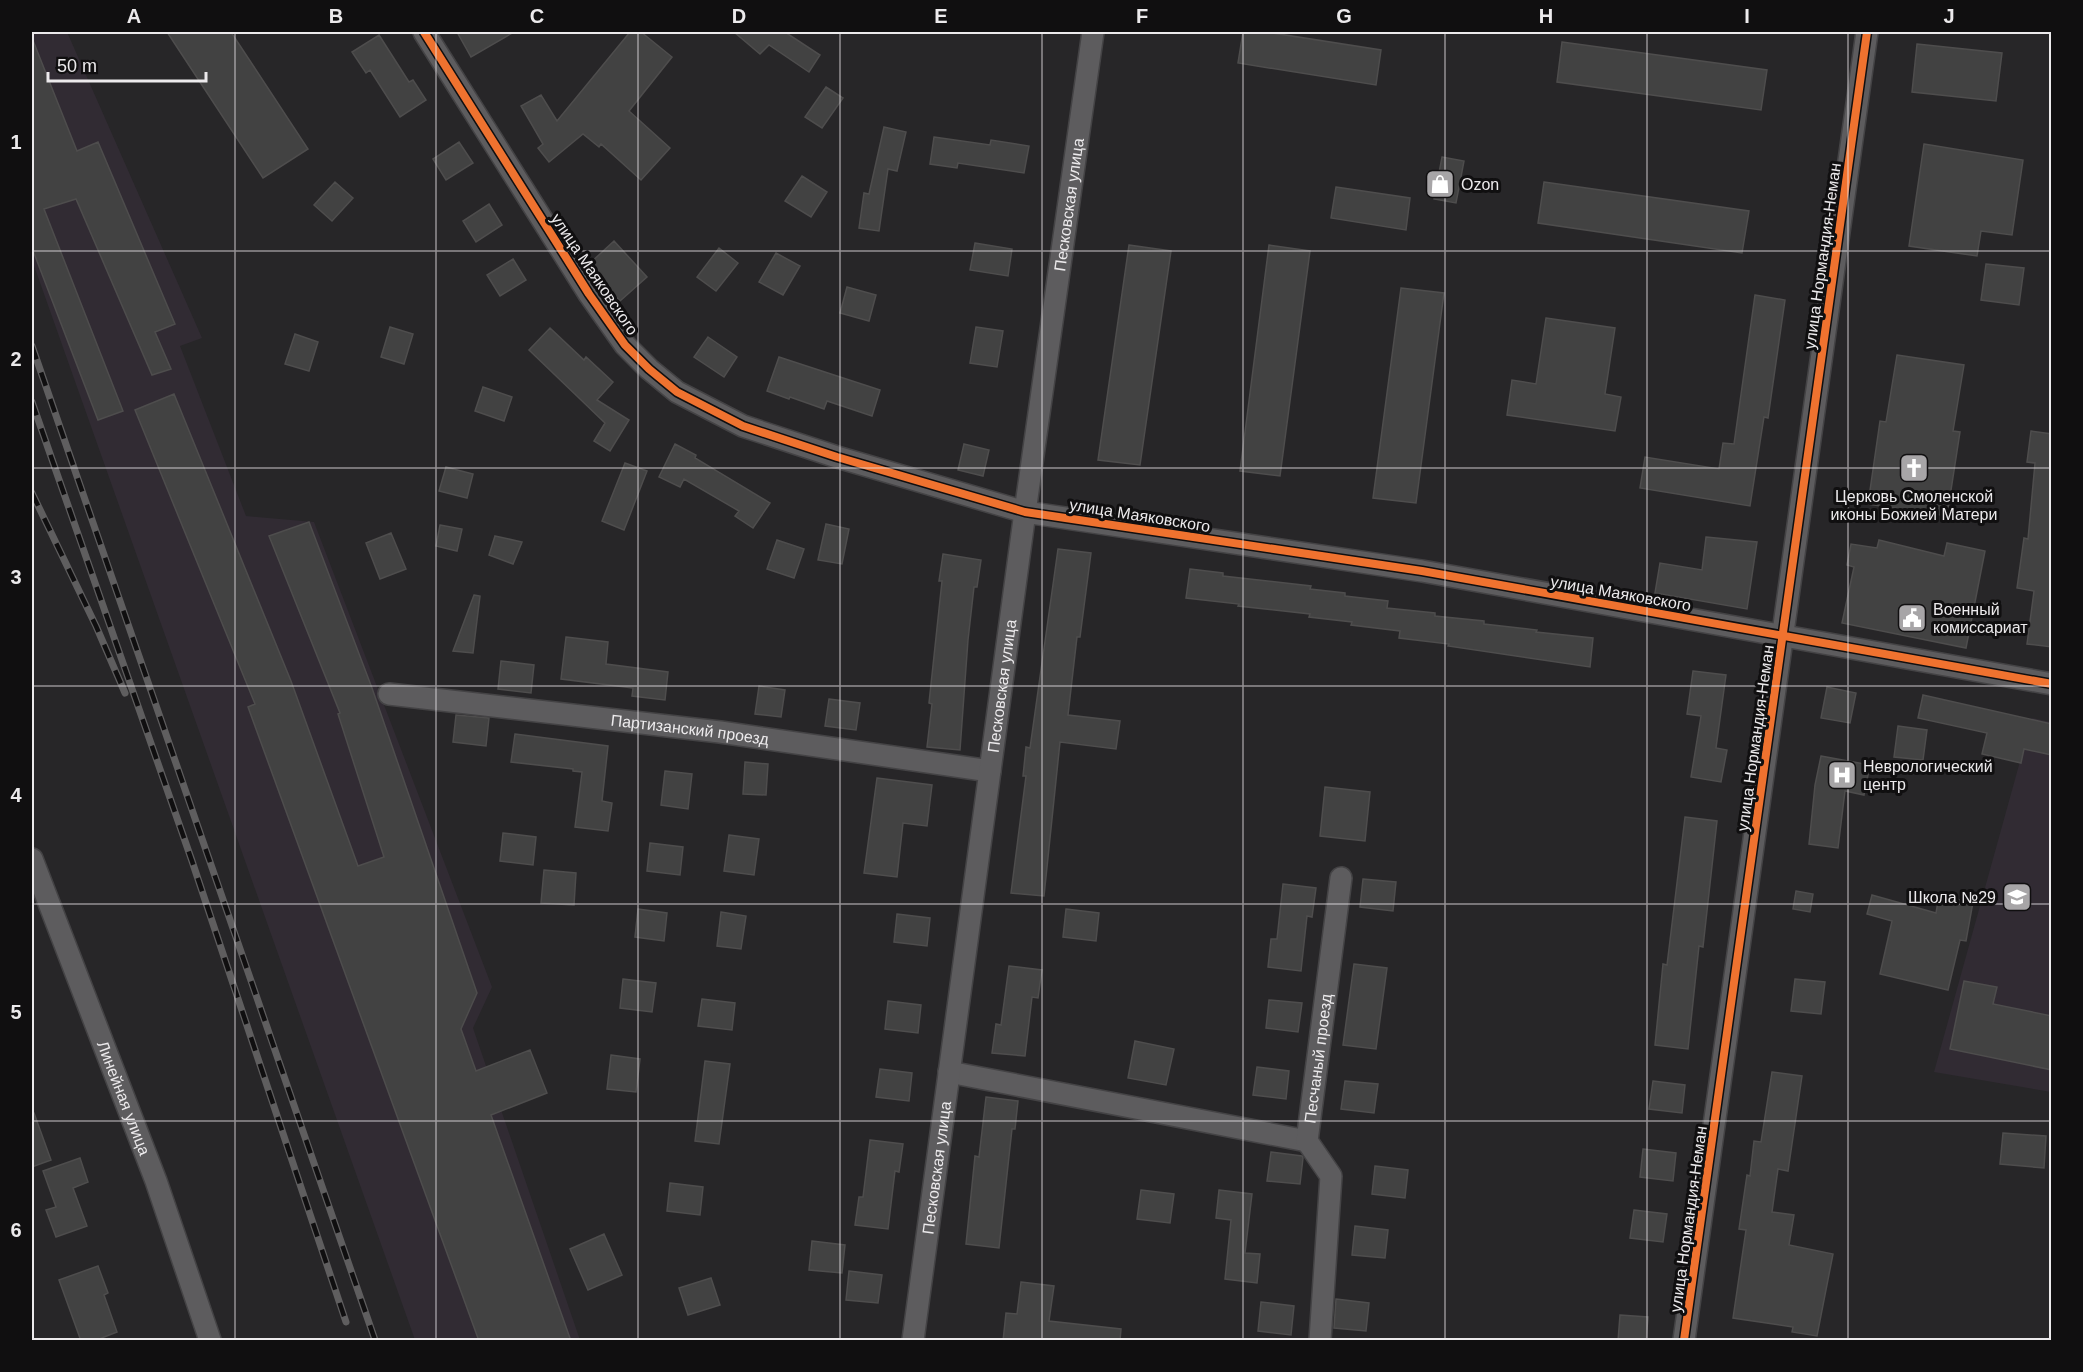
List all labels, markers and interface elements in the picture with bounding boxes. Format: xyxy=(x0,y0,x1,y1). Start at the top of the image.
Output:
text: A xyxy=(127,5,141,27)
text: B xyxy=(329,5,343,27)
text: C xyxy=(530,5,544,27)
text: D xyxy=(732,5,746,27)
text: E xyxy=(934,5,948,27)
text: F xyxy=(1136,5,1148,27)
text: G xyxy=(1336,5,1352,27)
text: H xyxy=(1539,5,1553,27)
text: I xyxy=(1744,5,1750,27)
text: J xyxy=(1943,5,1955,27)
scale bar xyxy=(48,45,206,83)
text: 50 m xyxy=(57,56,97,76)
text: 1 xyxy=(10,131,22,153)
street label: Песковская улица xyxy=(1051,137,1087,272)
street label: улица Нормандия-Неман xyxy=(1801,162,1844,350)
shop icon: Ozon xyxy=(1424,168,1456,200)
place label: Ozon xyxy=(1461,176,1499,193)
street label: улица Маяковского xyxy=(548,211,641,338)
text: 2 xyxy=(10,348,22,370)
church icon: Церковь Смоленской иконы Божией Матери xyxy=(1898,452,1930,484)
place label: Церковь Смоленской иконы Божией Матери xyxy=(1831,488,1997,523)
street label: улица Маяковского xyxy=(1068,496,1212,535)
text: 3 xyxy=(10,566,22,588)
street label: улица Маяковского xyxy=(1549,573,1693,614)
place label: Военный комиссариат xyxy=(1933,601,2028,636)
public building icon: Военный комиссариат xyxy=(1896,602,1928,634)
street label: Песковская улица xyxy=(985,618,1019,754)
street label: улица Нормандия-Неман xyxy=(1734,644,1777,832)
street label: Партизанский проезд xyxy=(610,712,771,748)
place label: Неврологический центр xyxy=(1863,758,1993,793)
hospital icon: Неврологический центр xyxy=(1826,759,1858,791)
text: 4 xyxy=(10,784,22,806)
school or university icon: Школа №29 xyxy=(2001,881,2033,913)
place label: Школа №29 xyxy=(1908,889,1996,906)
street label: Песчаный проезд xyxy=(1301,992,1335,1124)
text: 5 xyxy=(10,1001,22,1023)
street label: Линейная улица xyxy=(94,1039,153,1158)
street label: Песковская улица xyxy=(919,1100,954,1235)
street label: улица Нормандия-Неман xyxy=(1667,1125,1710,1313)
text: 6 xyxy=(10,1219,22,1241)

